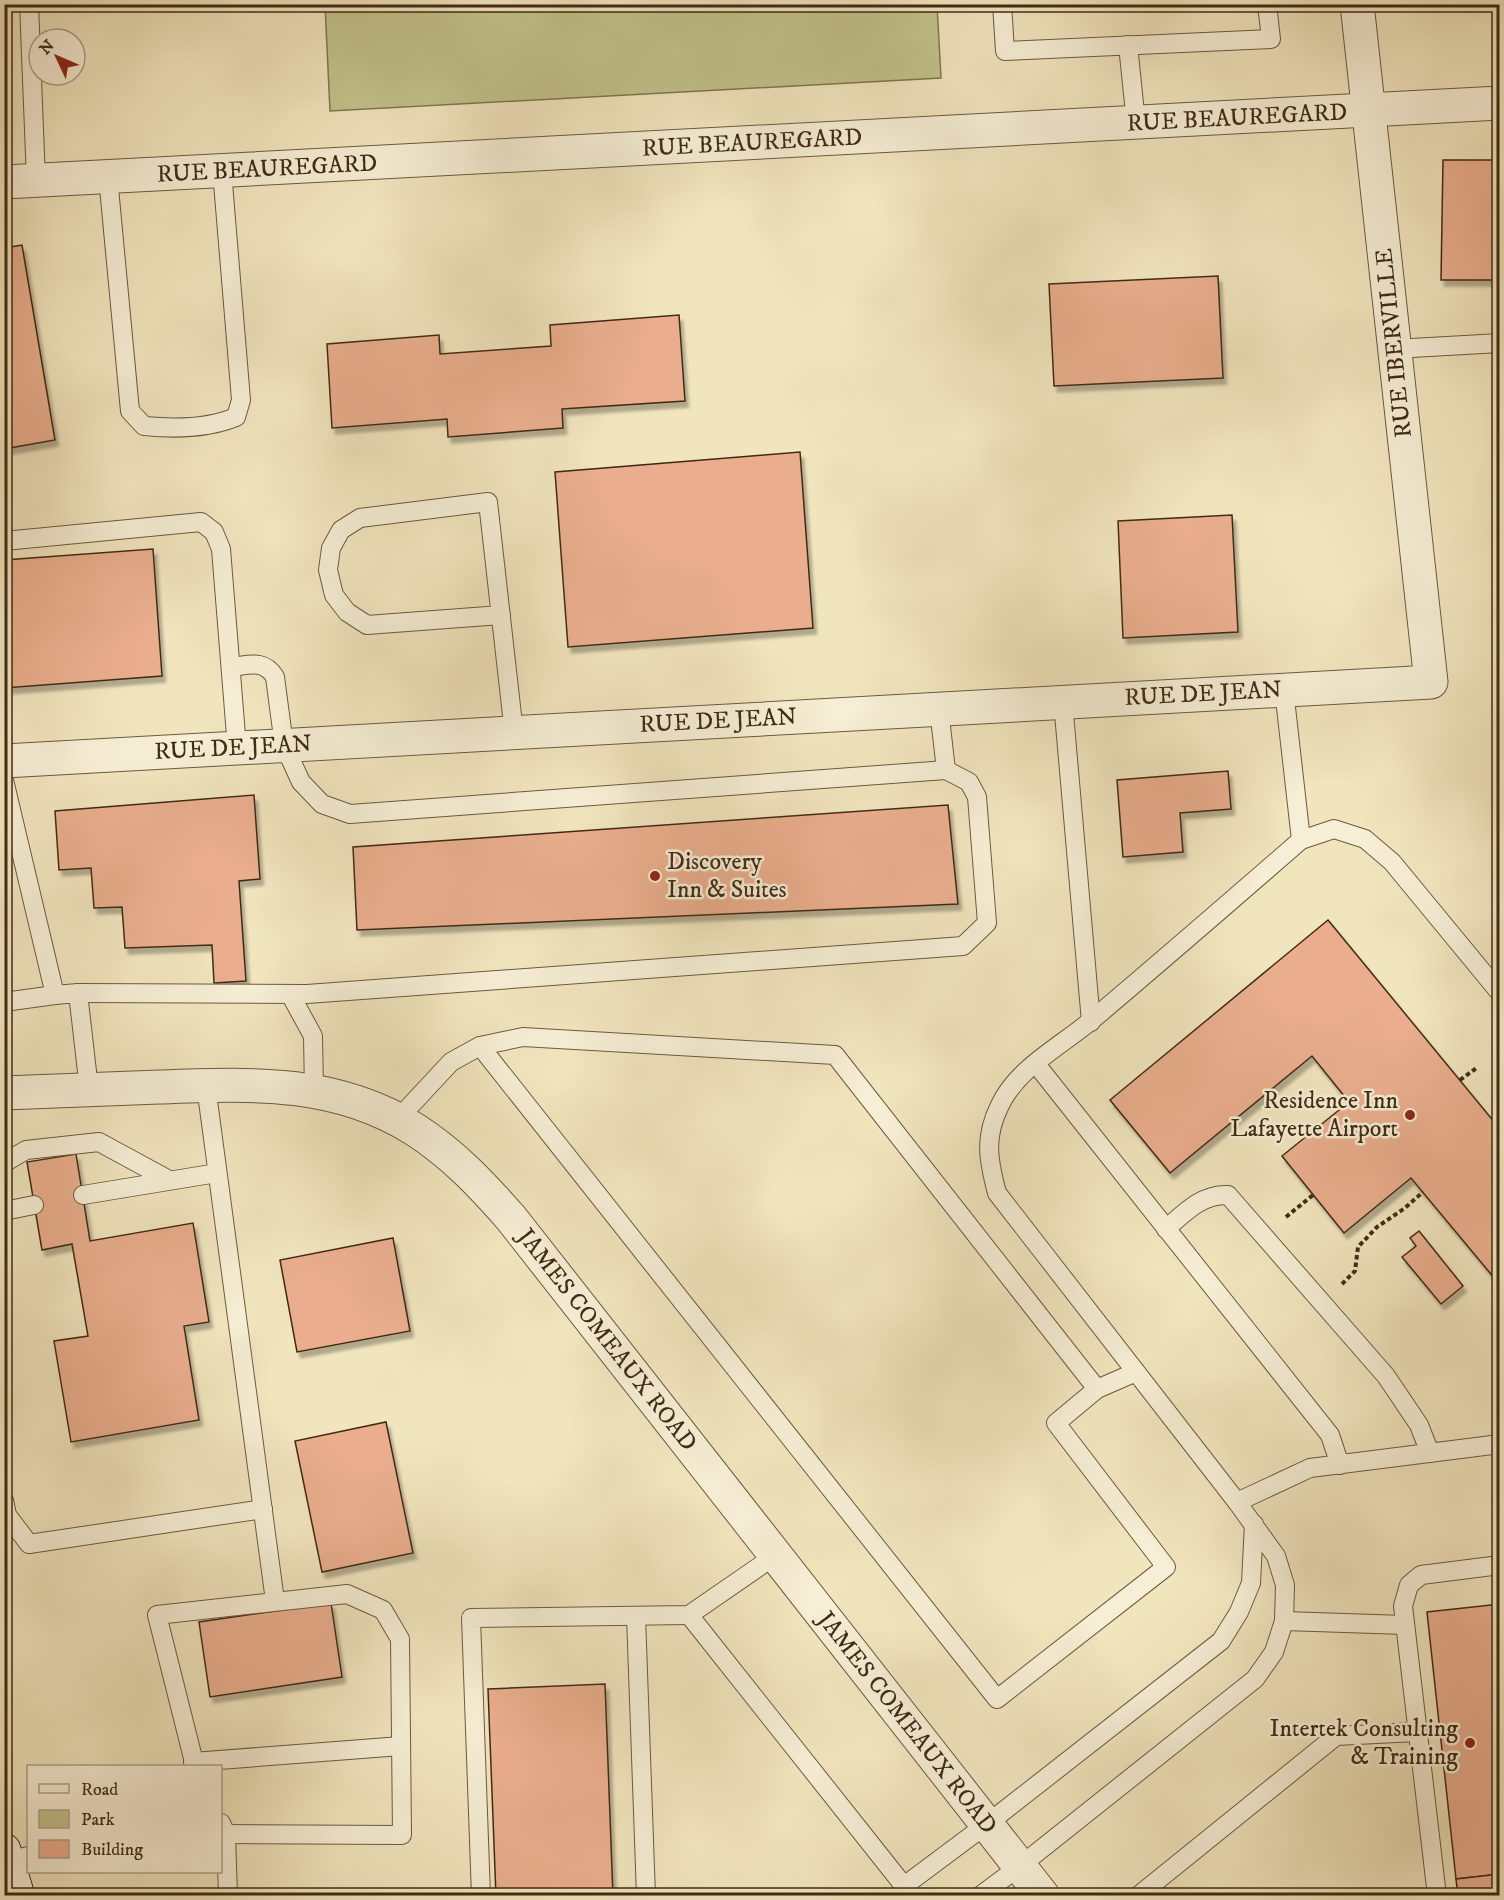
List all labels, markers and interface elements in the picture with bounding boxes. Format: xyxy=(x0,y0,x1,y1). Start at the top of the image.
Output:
north arrow xyxy=(27,27,87,87)
text: N xyxy=(35,36,59,59)
street label: RUE BEAUREGARD xyxy=(1126,97,1348,139)
street label: RUE BEAUREGARD xyxy=(641,122,863,164)
street label: RUE BEAUREGARD xyxy=(156,148,378,190)
street label: RUE IBERVILLE xyxy=(1369,247,1419,439)
street label: RUE DE JEAN xyxy=(1124,675,1282,713)
street label: RUE DE JEAN xyxy=(639,702,797,740)
street label: RUE DE JEAN xyxy=(154,729,312,767)
place label: Discovery Inn & Suites xyxy=(667,847,787,905)
marker: Discovery Inn & Suites xyxy=(648,869,662,883)
place label: Residence Inn Lafayette Airport xyxy=(1230,1086,1398,1144)
marker: Residence Inn Lafayette Airport xyxy=(1403,1108,1417,1122)
street label: JAMES COMEAUX ROAD xyxy=(509,1221,703,1457)
street label: JAMES COMEAUX ROAD xyxy=(809,1604,1003,1840)
place label: Intertek Consulting & Training xyxy=(1269,1714,1458,1772)
marker: Intertek Consulting & Training xyxy=(1463,1736,1477,1750)
legend xyxy=(27,1765,222,1873)
text: Road xyxy=(81,1779,118,1801)
text: Park xyxy=(81,1809,115,1831)
text: Building xyxy=(81,1839,143,1861)

